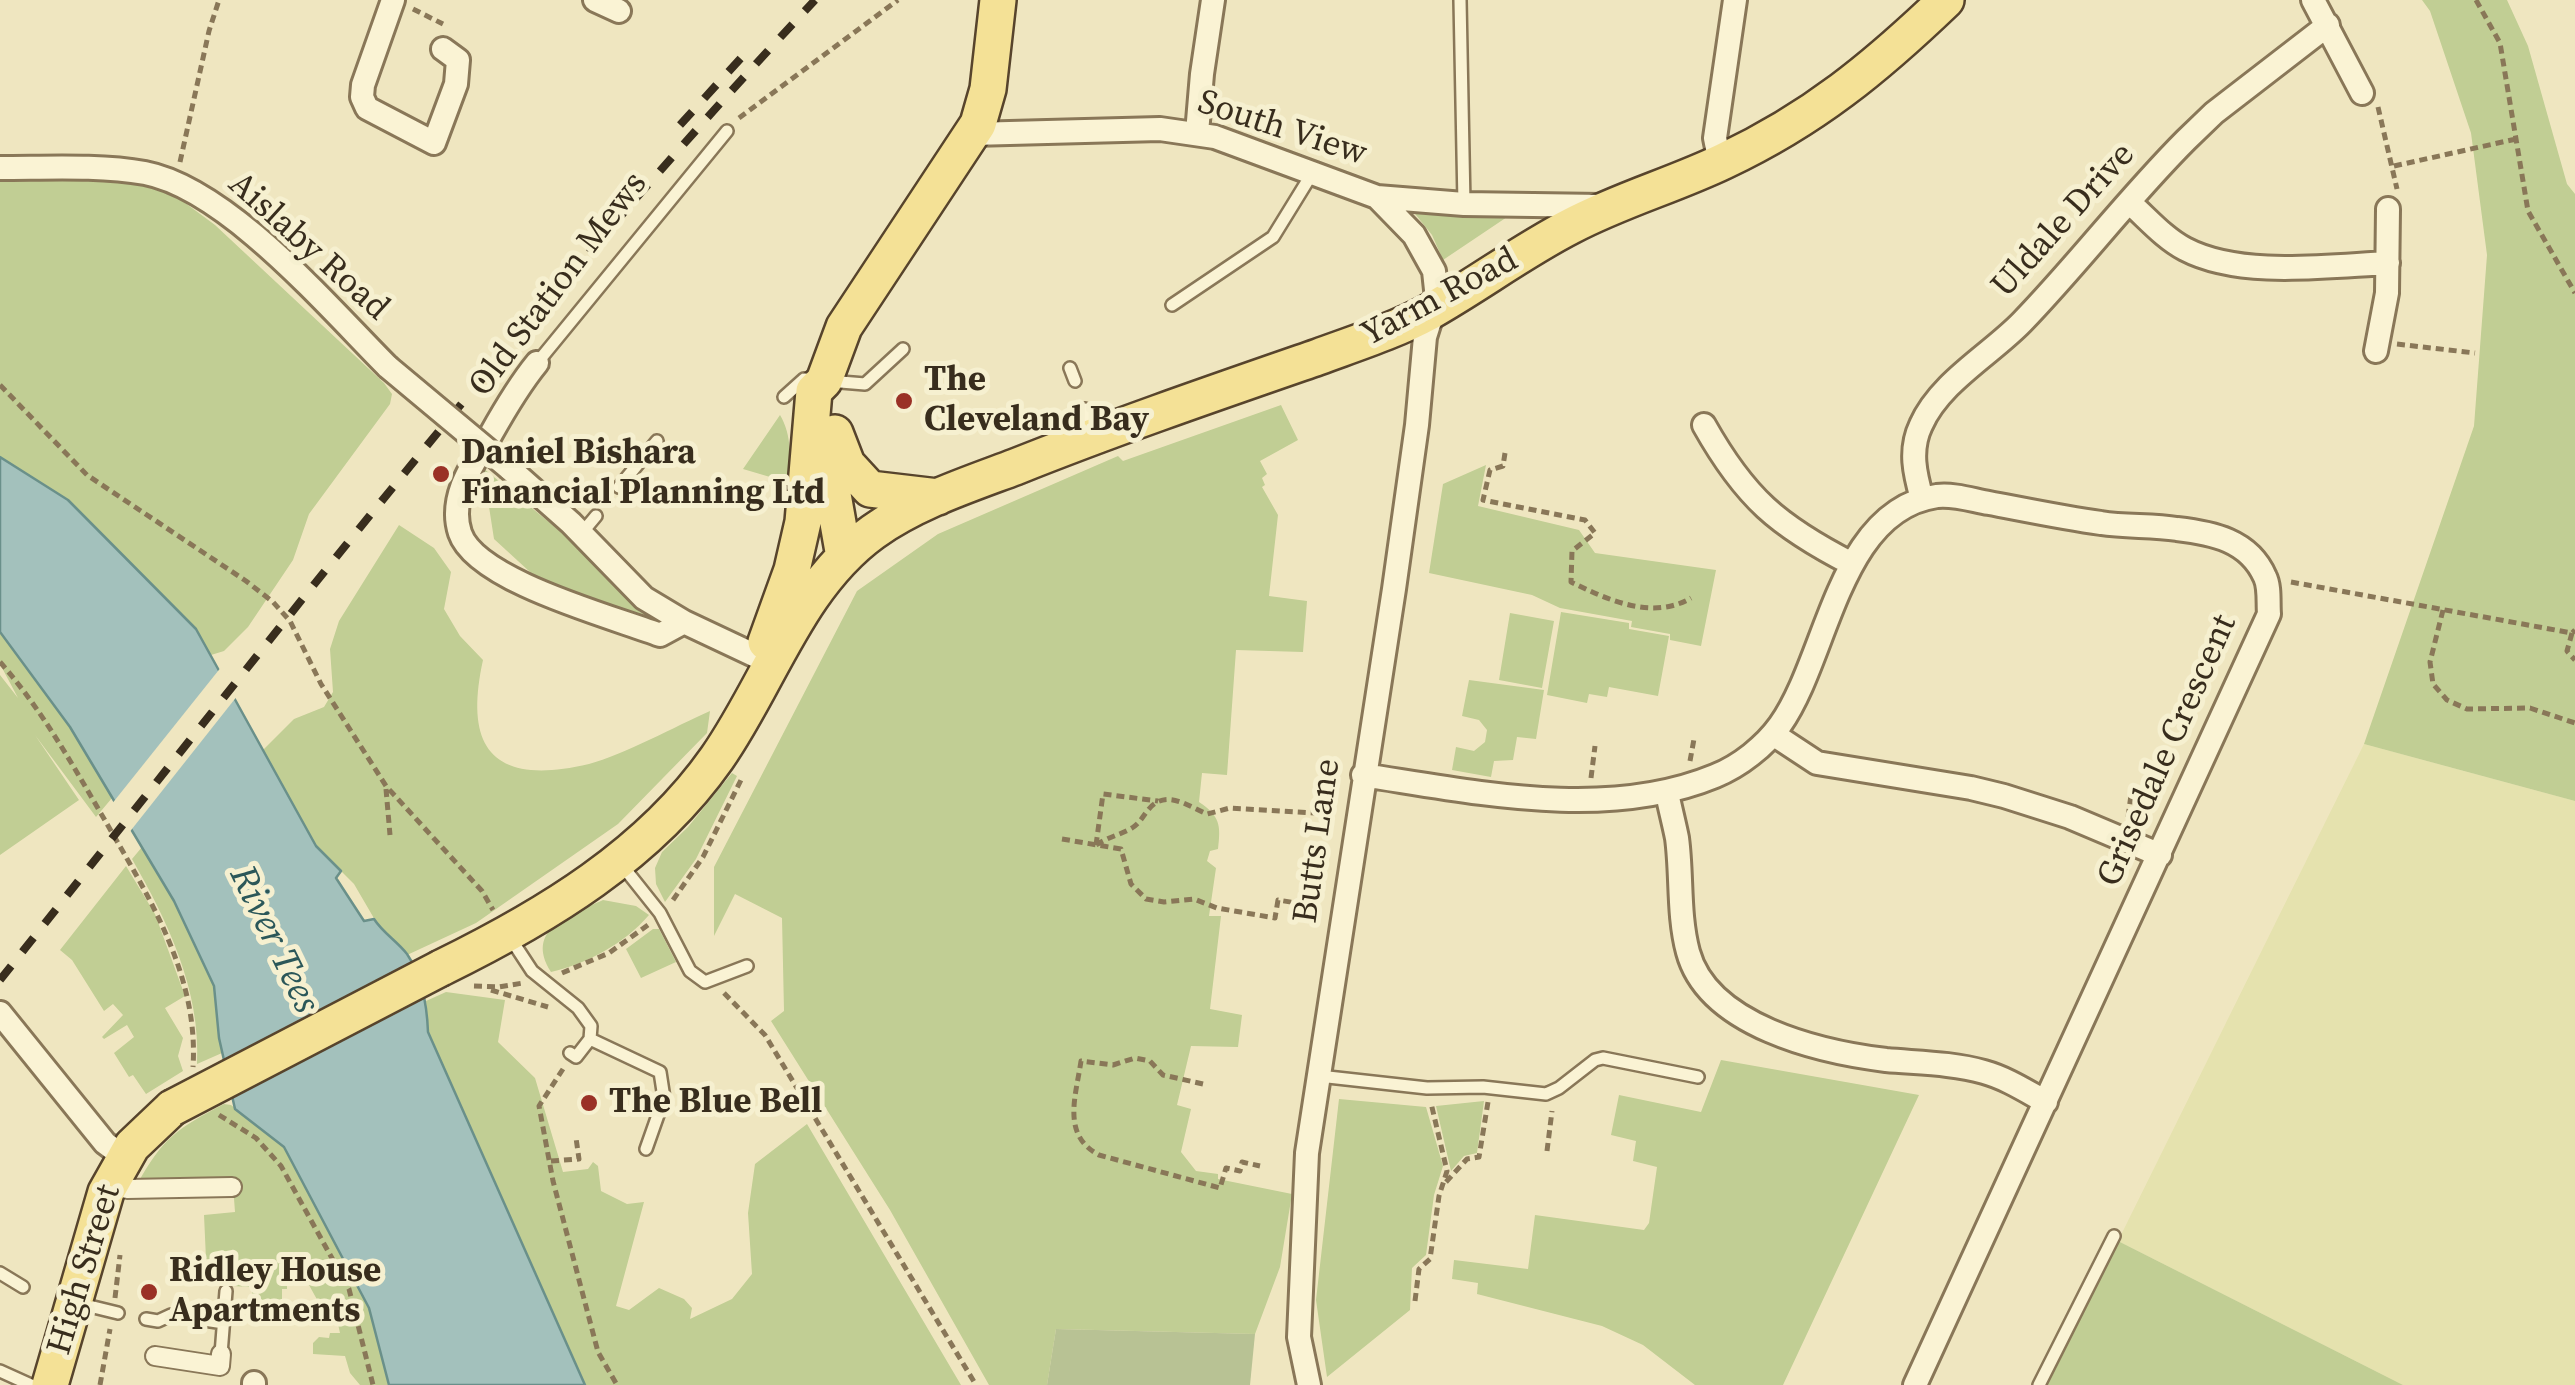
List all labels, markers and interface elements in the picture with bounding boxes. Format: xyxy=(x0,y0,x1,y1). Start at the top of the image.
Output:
street label: South View xyxy=(1192,82,1372,176)
street label: Uldale Drive xyxy=(1983,135,2145,307)
street label: Aislaby Road xyxy=(219,164,397,330)
street label: Old Station Mews xyxy=(461,164,657,406)
street label: Yarm Road xyxy=(1355,239,1525,357)
place label: The Cleveland Bay xyxy=(924,360,1149,442)
marker: The Cleveland Bay xyxy=(893,390,915,412)
place label: Daniel Bishara Financial Planning Ltd xyxy=(461,433,825,515)
marker: Daniel Bishara Financial Planning Ltd xyxy=(430,463,452,485)
street label: Grisedale Crescent xyxy=(2089,609,2247,893)
street label: Butts Lane xyxy=(1286,756,1350,926)
water label: River Tees xyxy=(218,859,328,1021)
place label: The Blue Bell xyxy=(609,1082,822,1124)
marker: The Blue Bell xyxy=(578,1092,600,1114)
street label: High Street xyxy=(39,1180,131,1360)
place label: Ridley House Apartments xyxy=(169,1251,381,1333)
marker: Ridley House Apartments xyxy=(138,1281,160,1303)

